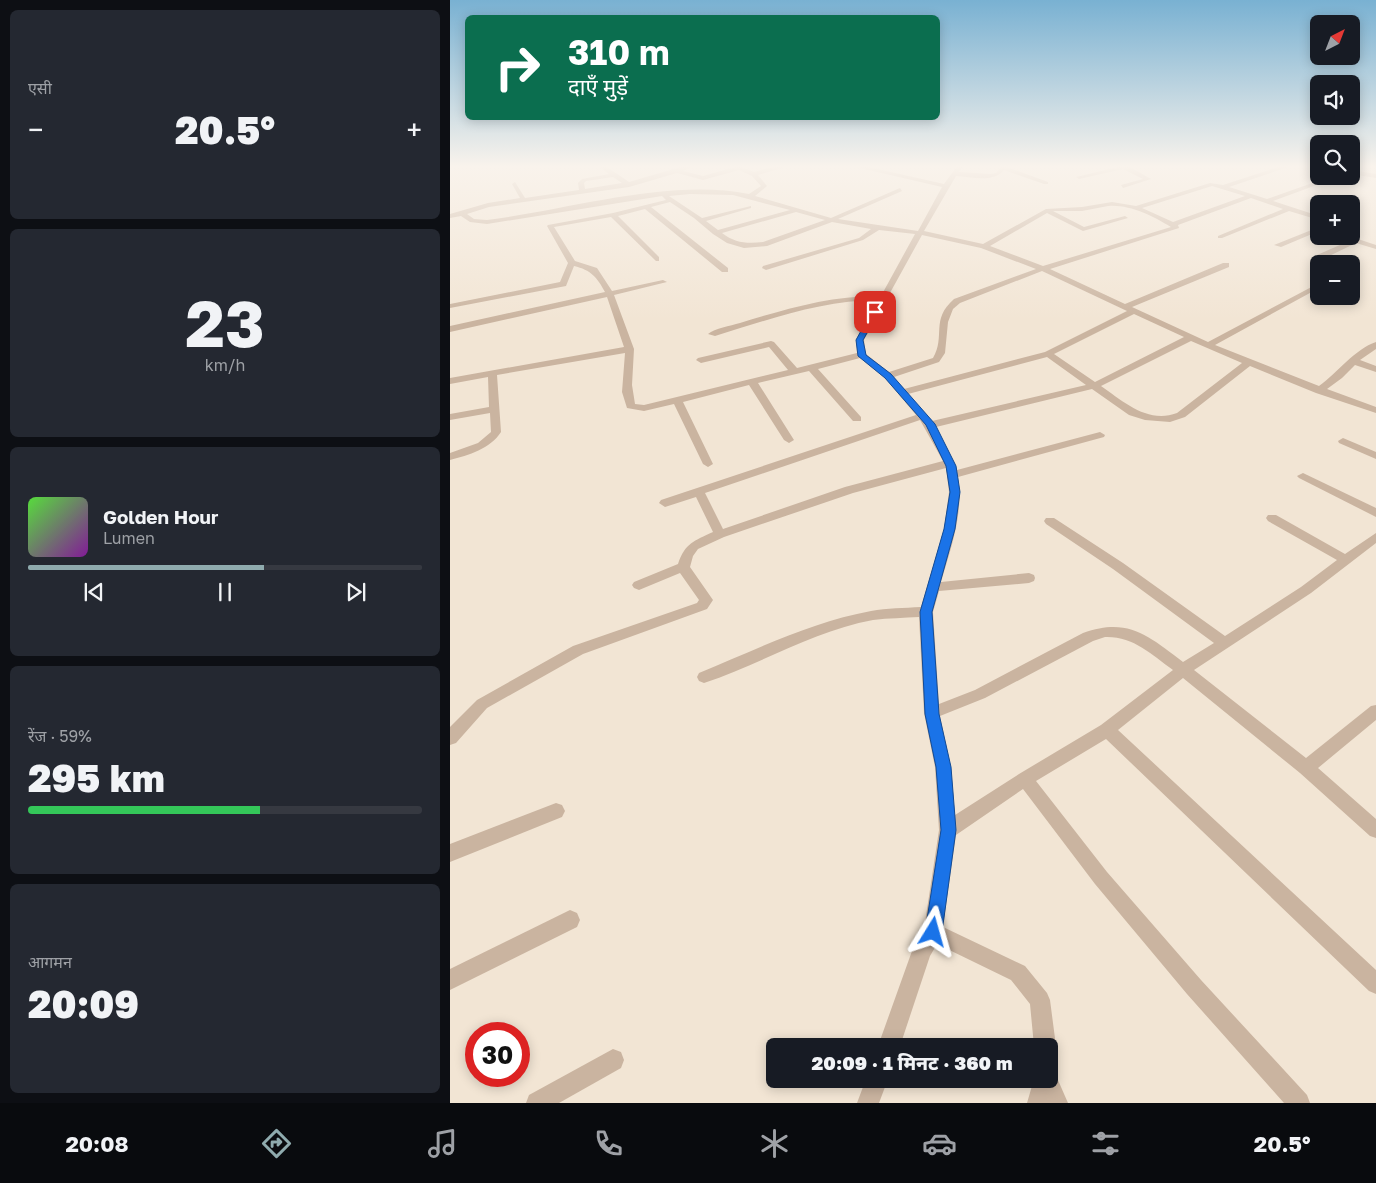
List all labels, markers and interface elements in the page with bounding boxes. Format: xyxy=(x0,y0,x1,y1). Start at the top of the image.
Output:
north arrow xyxy=(1310,15,1360,65)
map controls xyxy=(1310,15,1360,305)
text: 310 m xyxy=(568,31,670,73)
icon: right xyxy=(485,35,550,100)
text: दाएँ मुड़ें xyxy=(568,73,628,100)
button: sound xyxy=(1310,75,1360,125)
text: एसी xyxy=(28,78,52,98)
text: 20.5° xyxy=(175,107,275,152)
text: − xyxy=(28,113,43,146)
text: + xyxy=(407,113,422,146)
button: search xyxy=(1310,135,1360,185)
button: + xyxy=(1310,195,1360,245)
button: − xyxy=(1310,255,1360,305)
text: 23 xyxy=(185,283,265,361)
pin xyxy=(854,291,896,333)
icon: arrive xyxy=(861,298,889,326)
text: km/h xyxy=(205,355,245,375)
text: Golden Hour xyxy=(103,505,218,528)
text: Lumen xyxy=(103,528,155,548)
icon: previous xyxy=(80,578,108,606)
icon: pause xyxy=(211,578,239,606)
icon: next xyxy=(342,578,370,606)
text: रेंज · 59% xyxy=(28,726,92,746)
text: 295 km xyxy=(28,755,165,800)
position arrow xyxy=(906,905,958,957)
text: आगमन xyxy=(28,952,72,972)
text: 20:09 xyxy=(28,981,139,1026)
speed limit sign: 30 xyxy=(465,1022,530,1087)
text: 20:09 · 1 मिनट · 360 m xyxy=(812,1051,1012,1074)
icon: directions xyxy=(259,1126,294,1161)
icon: music xyxy=(425,1126,460,1161)
icon: phone xyxy=(591,1126,626,1161)
icon: climate xyxy=(757,1126,792,1161)
icon: car xyxy=(922,1126,957,1161)
icon: filters xyxy=(1088,1126,1123,1161)
text: 20:08 xyxy=(65,1130,129,1157)
text: 20.5° xyxy=(1254,1130,1311,1157)

